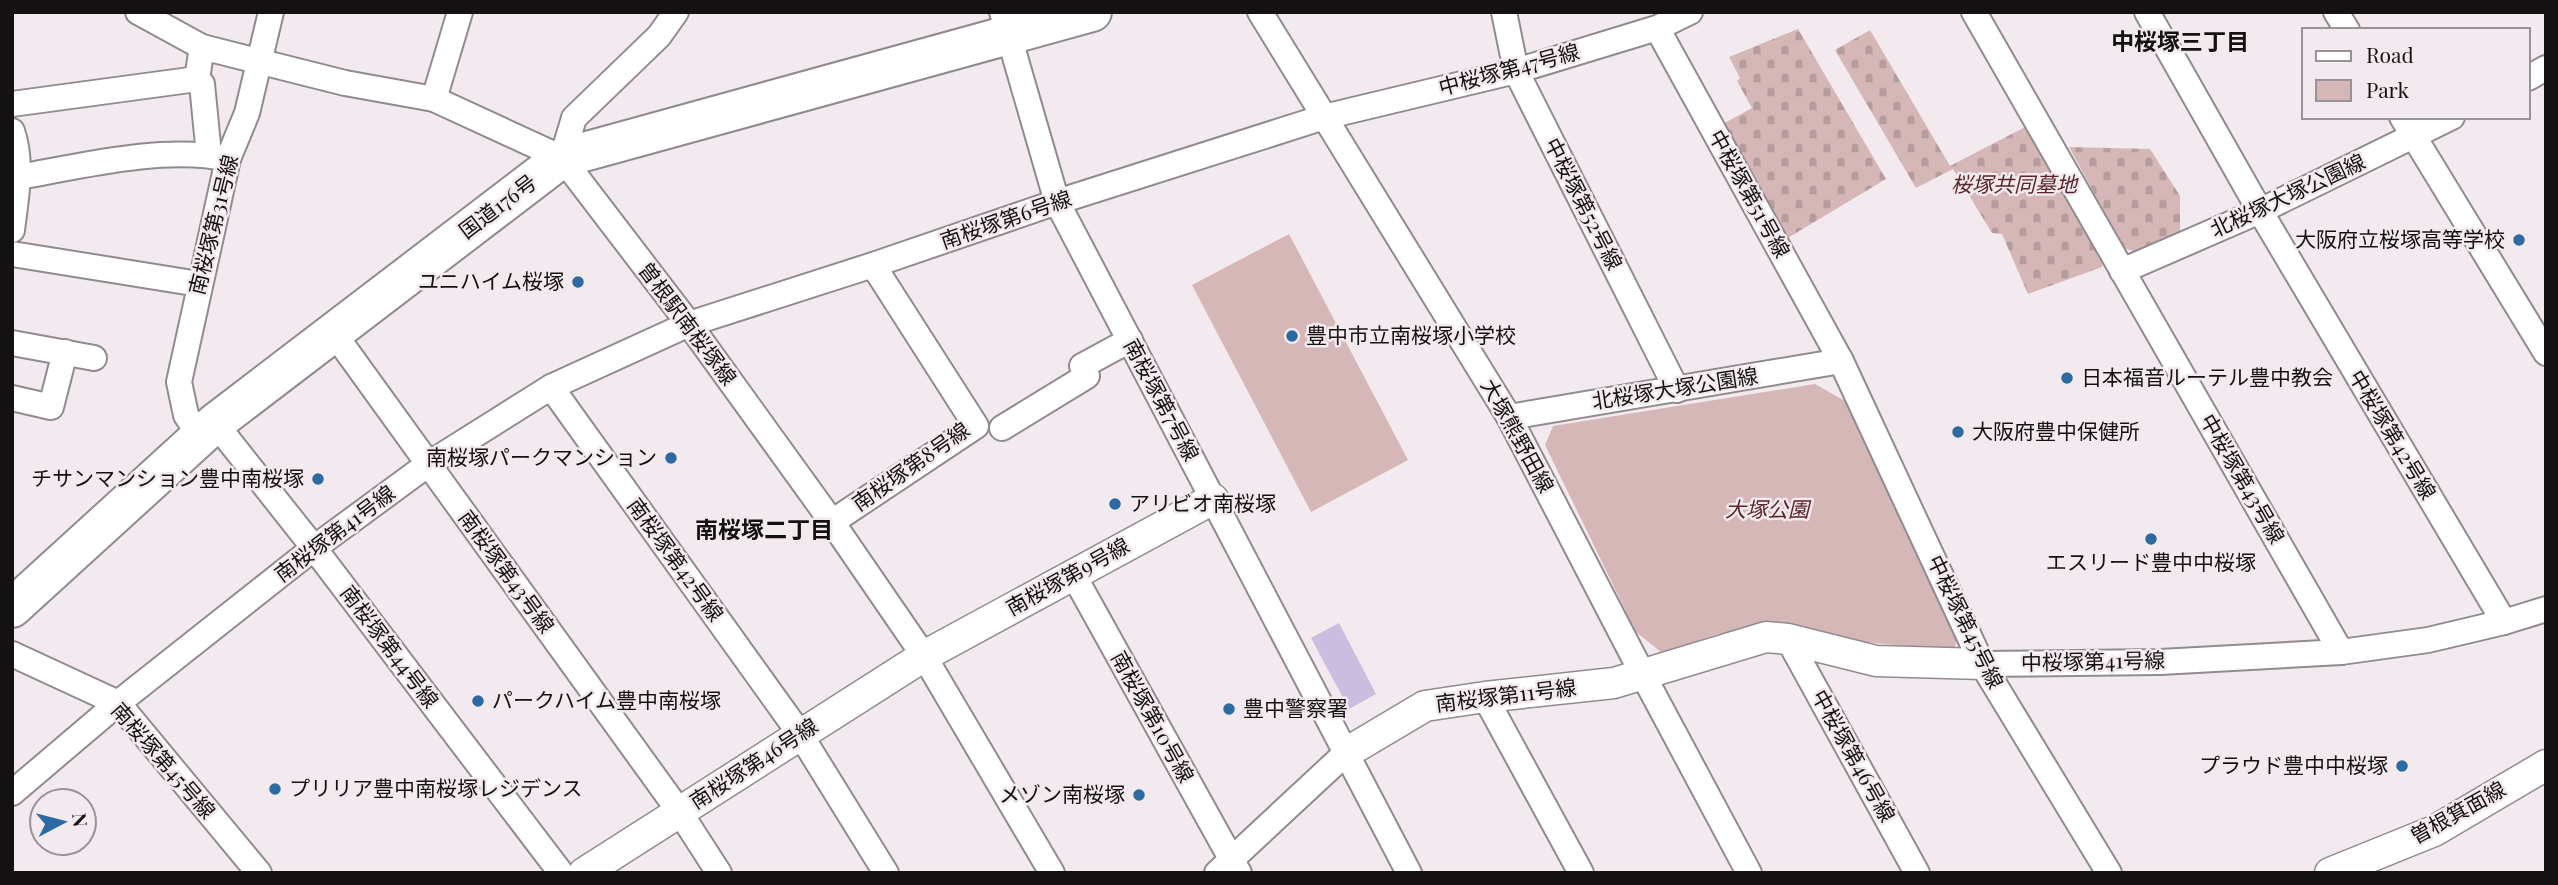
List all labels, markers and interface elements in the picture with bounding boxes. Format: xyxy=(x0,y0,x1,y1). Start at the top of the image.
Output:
district label: 中桜塚三丁目 xyxy=(2111,25,2249,56)
legend xyxy=(2302,28,2530,119)
street label: 中桜塚第47号線 xyxy=(1435,36,1582,100)
text: Road xyxy=(2366,40,2414,68)
text: Park xyxy=(2366,75,2410,103)
street label: 中桜塚第51号線 xyxy=(1704,124,1798,262)
street label: 中桜塚第52号線 xyxy=(1539,132,1630,274)
street label: 北桜塚大塚公園線 xyxy=(2205,146,2369,242)
street label: 南桜塚第31号線 xyxy=(181,152,243,297)
street label: 国道176号 xyxy=(452,167,541,244)
park label: 桜塚共同墓地 xyxy=(1951,169,2079,197)
street label: 南桜塚第6号線 xyxy=(936,183,1075,254)
place label: 大阪府立桜塚高等学校 xyxy=(2295,224,2505,252)
marker: 大阪府立桜塚高等学校 xyxy=(2511,232,2527,248)
street label: 曽根駅南桜塚線 xyxy=(633,256,744,390)
place label: ユニハイム桜塚 xyxy=(418,266,564,294)
marker: ユニハイム桜塚 xyxy=(570,274,586,290)
place label: 豊中市立南桜塚小学校 xyxy=(1306,320,1516,348)
marker: 豊中市立南桜塚小学校 xyxy=(1284,328,1300,344)
street label: 南桜塚第7号線 xyxy=(1119,333,1207,465)
street label: 北桜塚大塚公園線 xyxy=(1590,360,1760,414)
place label: 日本福音ルーテル豊中教会 xyxy=(2081,362,2333,390)
street label: 中桜塚第42号線 xyxy=(2344,364,2443,504)
marker: 日本福音ルーテル豊中教会 xyxy=(2059,370,2075,386)
street label: 大塚熊野田線 xyxy=(1476,373,1562,497)
street label: 中桜塚第43号線 xyxy=(2195,408,2292,548)
street label: 南桜塚第8号線 xyxy=(846,415,974,516)
place label: 大阪府豊中保健所 xyxy=(1972,416,2140,444)
marker: 大阪府豊中保健所 xyxy=(1950,424,1966,440)
place label: 南桜塚パークマンション xyxy=(426,442,657,470)
marker: 南桜塚パークマンション xyxy=(663,450,679,466)
place label: チサンマンション豊中南桜塚 xyxy=(31,463,304,491)
marker: チサンマンション豊中南桜塚 xyxy=(310,471,326,487)
street label: 南桜塚第41号線 xyxy=(268,478,400,587)
place label: アリビオ南桜塚 xyxy=(1129,488,1276,516)
street label: 南桜塚第42号線 xyxy=(622,491,731,626)
park label: 大塚公園 xyxy=(1725,494,1812,522)
marker: アリビオ南桜塚 xyxy=(1107,496,1123,512)
street label: 南桜塚第43号線 xyxy=(454,504,562,638)
district label: 南桜塚二丁目 xyxy=(695,513,833,544)
street label: 南桜塚第9号線 xyxy=(1000,530,1134,621)
marker: エスリード豊中中桜塚 xyxy=(2143,531,2159,547)
place label: エスリード豊中中桜塚 xyxy=(2046,547,2256,575)
street label: 中桜塚第45号線 xyxy=(1922,550,2011,692)
street label: 南桜塚第44号線 xyxy=(335,579,446,713)
street label: 南桜塚第10号線 xyxy=(1106,645,1201,787)
street label: 中桜塚第41号線 xyxy=(2021,645,2165,675)
street label: 南桜塚第11号線 xyxy=(1434,671,1578,717)
street label: 中桜塚第46号線 xyxy=(1807,684,1903,826)
place label: パークハイム豊中南桜塚 xyxy=(492,685,721,713)
marker: パークハイム豊中南桜塚 xyxy=(470,693,486,709)
place label: 豊中警察署 xyxy=(1243,693,1348,721)
street label: 南桜塚第45号線 xyxy=(106,696,223,824)
marker: 豊中警察署 xyxy=(1221,701,1237,717)
street label: 南桜塚第46号線 xyxy=(684,710,822,814)
place label: プラウド豊中中桜塚 xyxy=(2199,750,2388,778)
marker: プラウド豊中中桜塚 xyxy=(2394,758,2410,774)
place label: プリリア豊中南桜塚レジデンス xyxy=(289,773,583,801)
street label: 曽根箕面線 xyxy=(2404,774,2510,849)
place label: メゾン南桜塚 xyxy=(999,779,1125,807)
marker: プリリア豊中南桜塚レジデンス xyxy=(267,781,283,797)
north arrow xyxy=(28,787,98,857)
marker: メゾン南桜塚 xyxy=(1131,787,1147,803)
text: N xyxy=(67,811,95,828)

